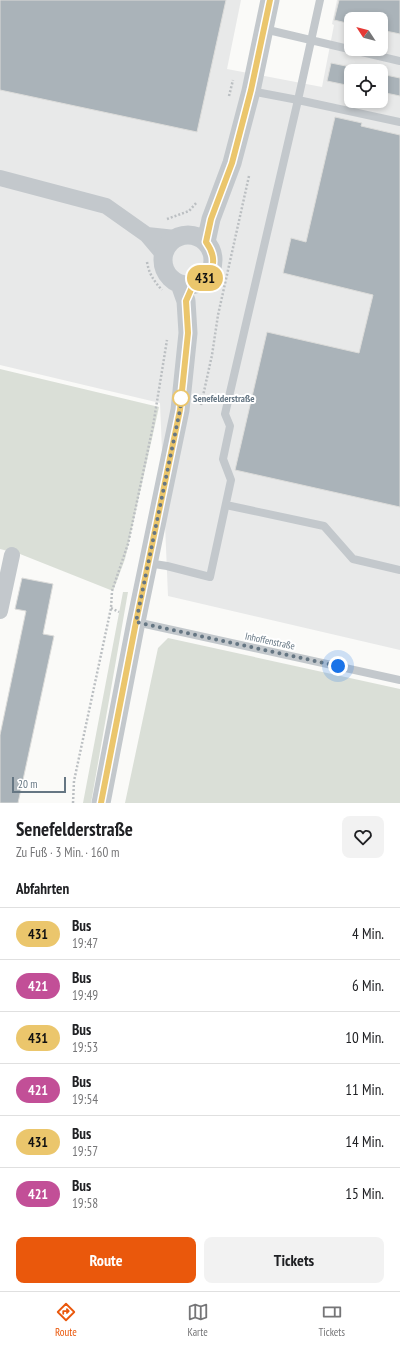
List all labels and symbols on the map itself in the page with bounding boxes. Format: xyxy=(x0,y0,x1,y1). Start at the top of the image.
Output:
north arrow xyxy=(344,12,388,56)
line badge: 431 xyxy=(182,265,228,291)
marker: Senefelderstraße xyxy=(172,389,190,407)
place label: Senefelderstraße xyxy=(193,392,255,405)
street label: Inhoffenstraße xyxy=(244,629,296,653)
your location xyxy=(328,656,348,676)
scale bar xyxy=(12,775,66,794)

